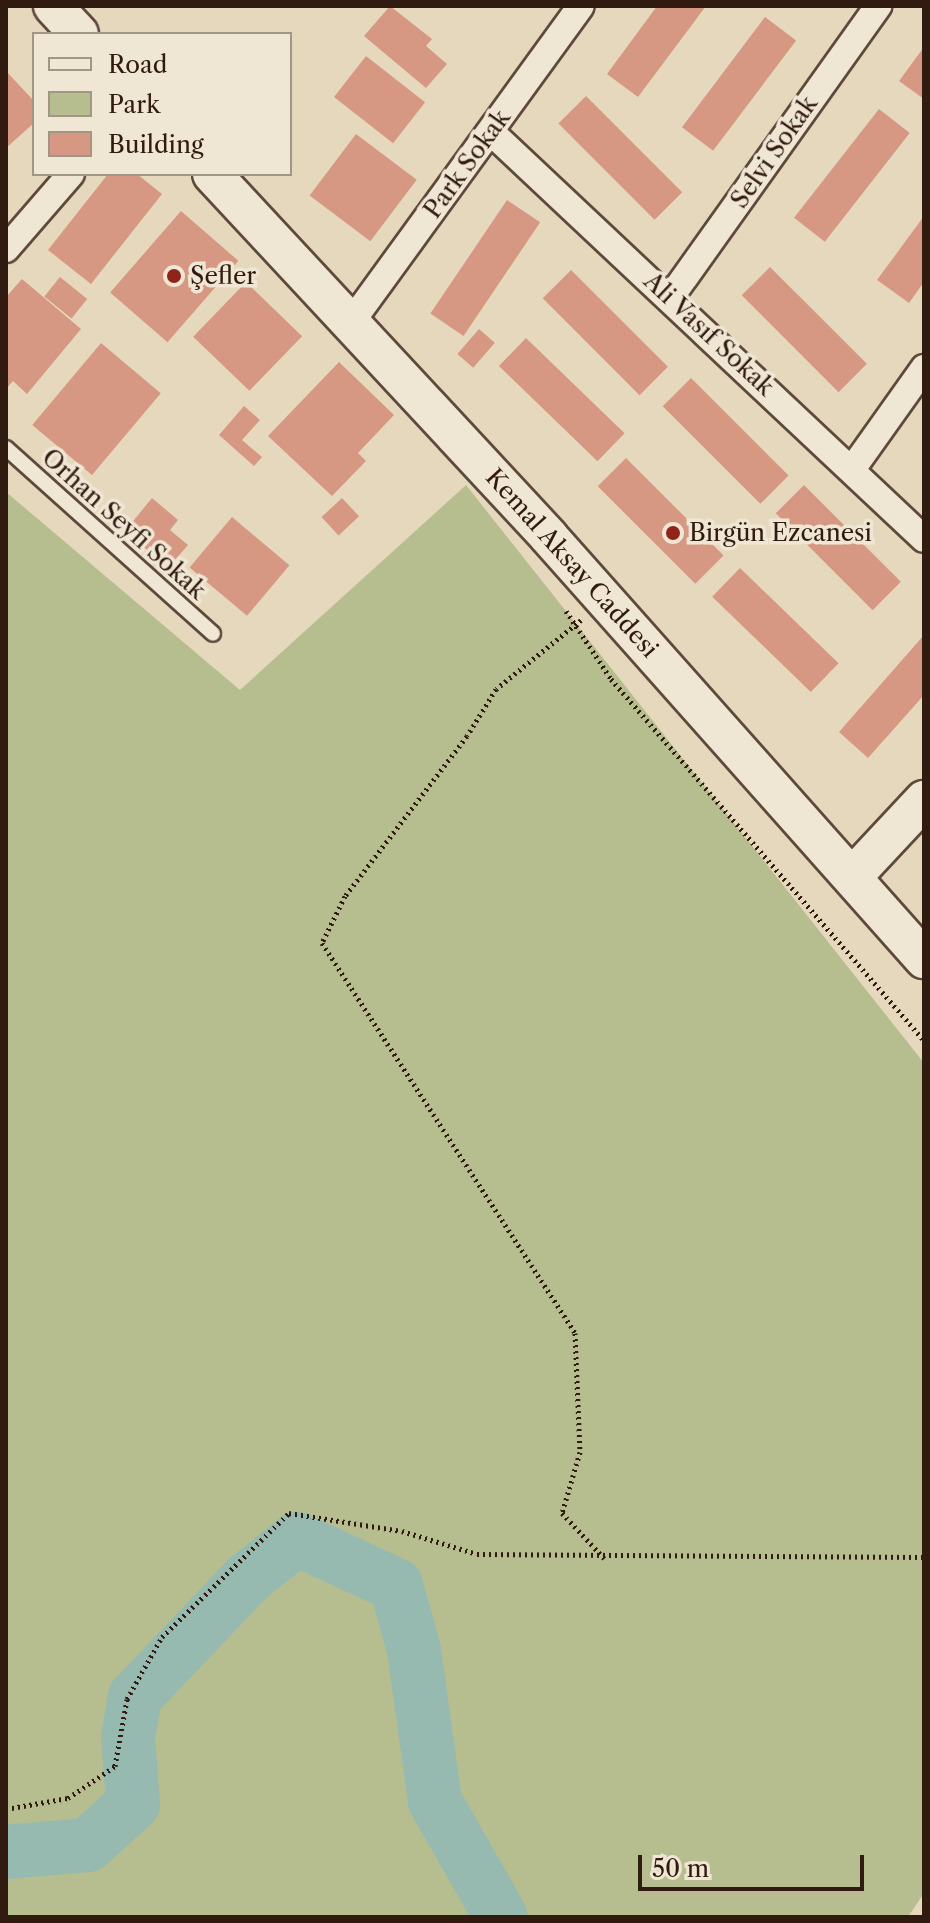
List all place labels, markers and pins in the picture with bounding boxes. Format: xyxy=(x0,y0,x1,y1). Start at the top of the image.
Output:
place label: Şefler xyxy=(190,262,256,290)
marker: Şefler xyxy=(165,267,183,285)
place label: Birgün Ezcanesi xyxy=(689,519,872,547)
marker: Birgün Ezcanesi xyxy=(664,524,682,542)

